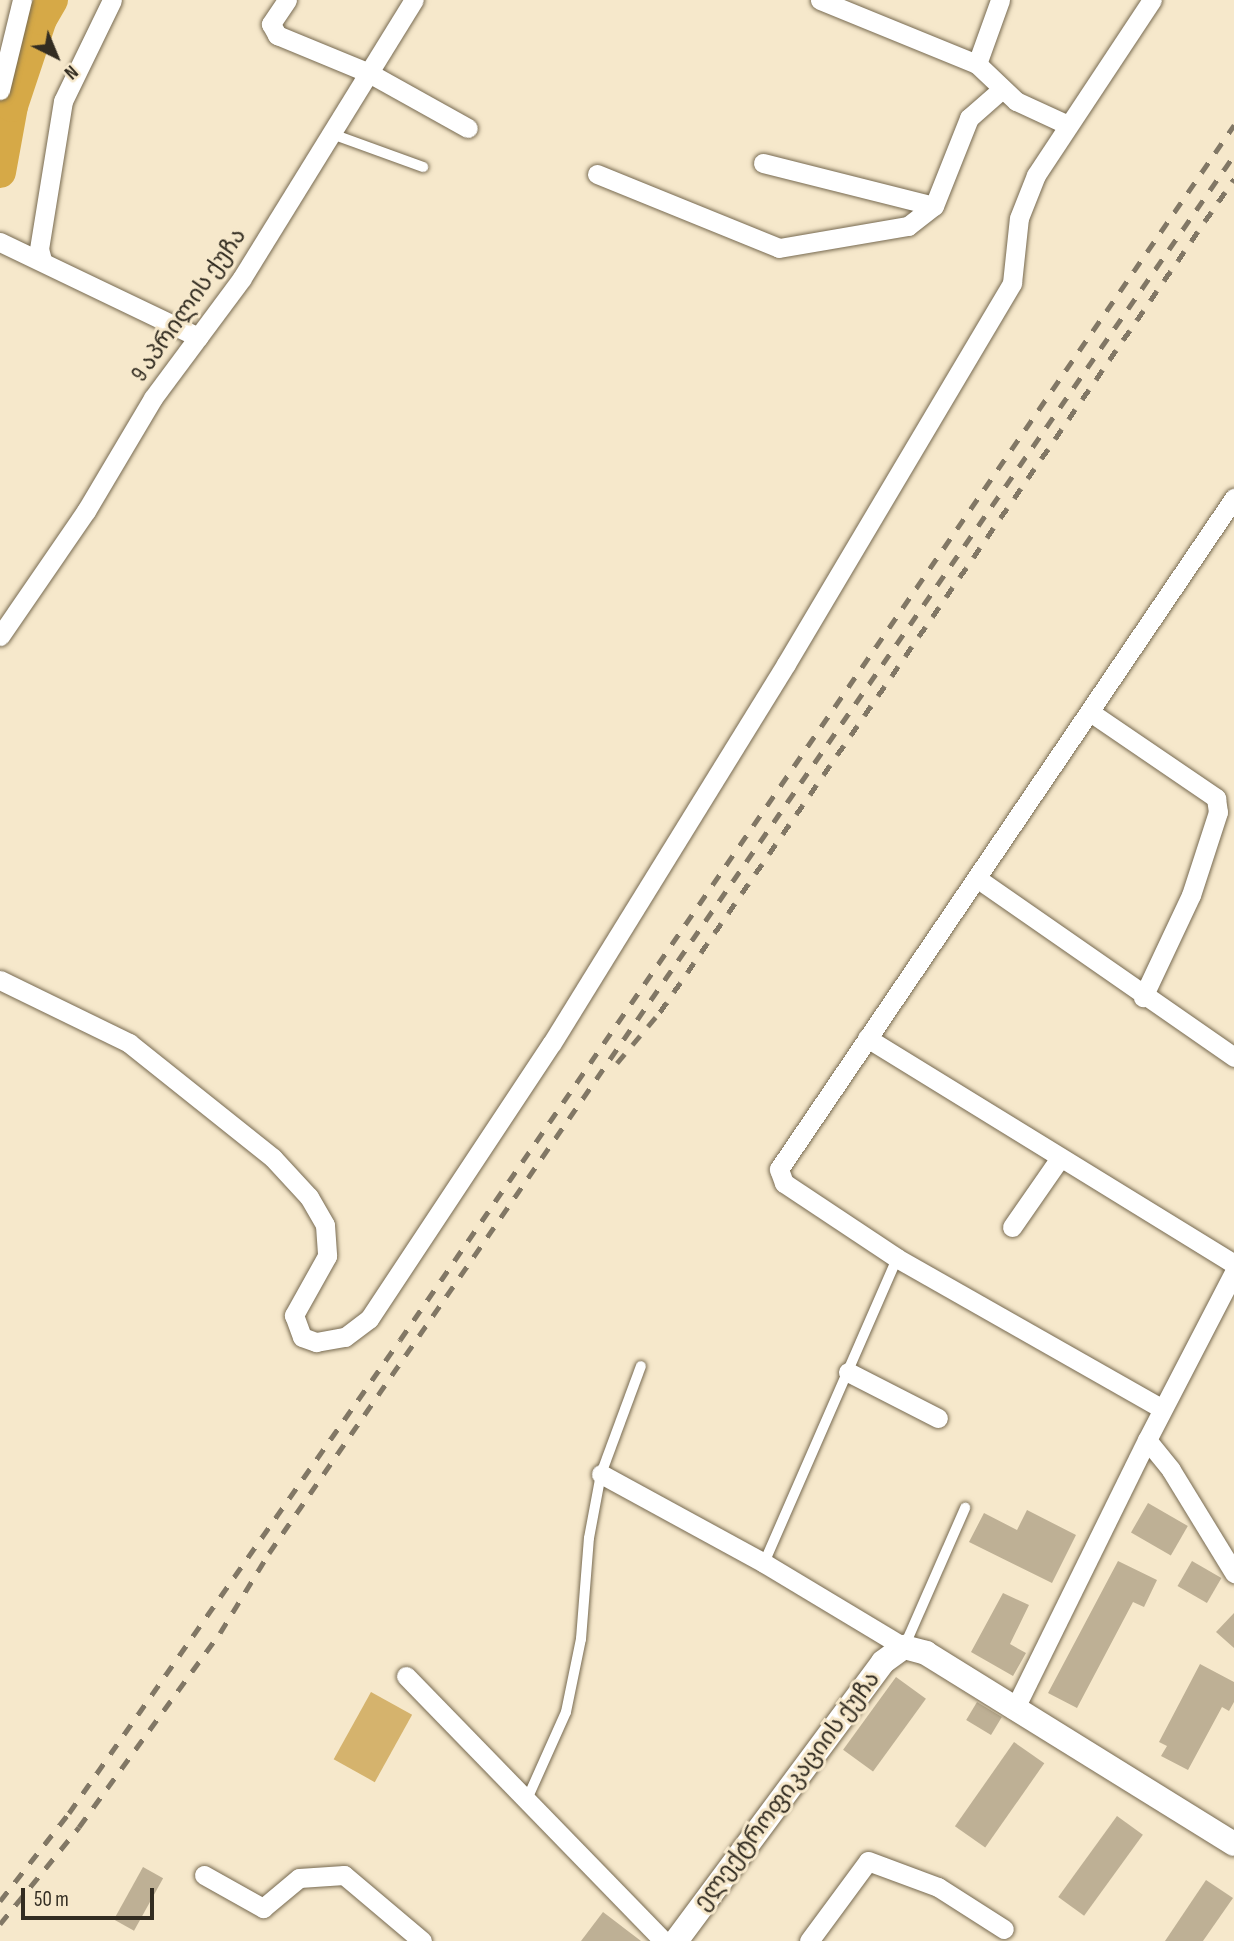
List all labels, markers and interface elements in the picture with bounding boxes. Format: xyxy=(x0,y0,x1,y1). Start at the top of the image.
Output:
north arrow xyxy=(21,21,91,91)
text: N xyxy=(59,60,82,84)
street label: 9 აპრილის ქუჩა xyxy=(126,223,252,387)
street label: ელექტროფიკაციის ქუჩა xyxy=(688,1666,886,1916)
scale bar xyxy=(24,1874,158,1918)
text: 50 m xyxy=(34,1887,69,1912)

